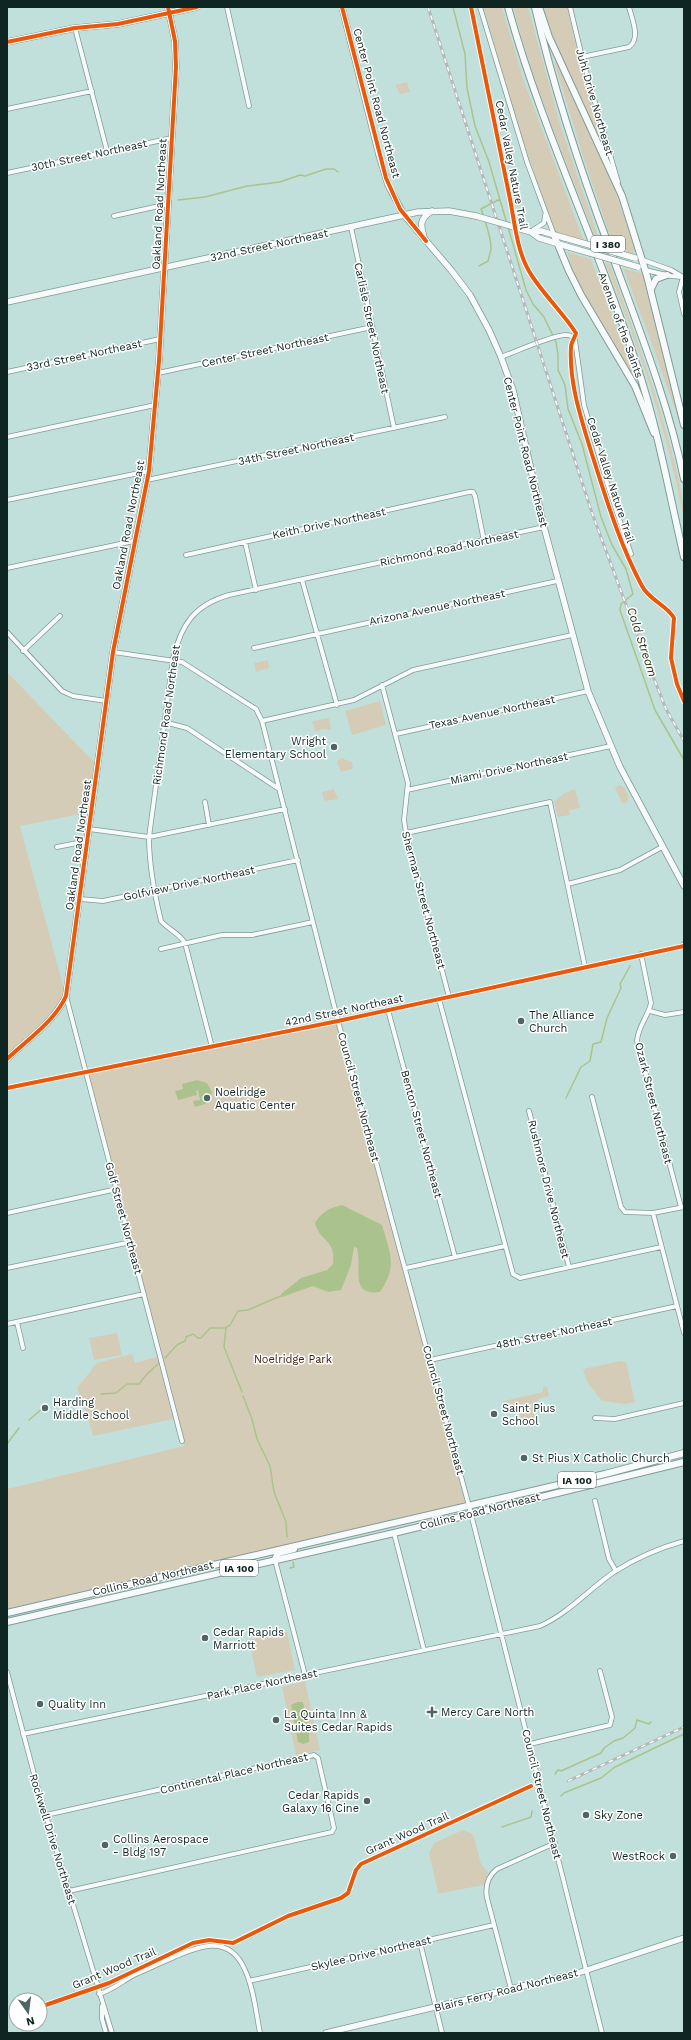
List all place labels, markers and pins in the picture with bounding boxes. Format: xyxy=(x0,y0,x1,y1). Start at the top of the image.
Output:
place label: Wright Elementary School xyxy=(225,735,327,761)
marker: Wright Elementary School xyxy=(329,742,339,752)
place label: The Alliance Church xyxy=(529,1009,594,1035)
marker: The Alliance Church xyxy=(516,1016,526,1026)
place label: Noelridge Aquatic Center xyxy=(215,1086,296,1112)
marker: Noelridge Aquatic Center xyxy=(202,1093,212,1103)
place label: Harding Middle School xyxy=(53,1396,130,1422)
place label: Saint Pius School xyxy=(502,1402,556,1428)
marker: Harding Middle School xyxy=(40,1403,50,1413)
marker: Saint Pius School xyxy=(489,1409,499,1419)
place label: St Pius X Catholic Church xyxy=(532,1452,670,1465)
marker: St Pius X Catholic Church xyxy=(519,1453,529,1463)
place label: Cedar Rapids Marriott xyxy=(213,1626,284,1652)
marker: Cedar Rapids Marriott xyxy=(200,1633,210,1643)
place label: Quality Inn xyxy=(48,1698,106,1711)
marker: Quality Inn xyxy=(35,1699,45,1709)
marker: Mercy Care North xyxy=(426,1706,438,1718)
place label: Mercy Care North xyxy=(441,1706,534,1719)
place label: La Quinta Inn & Suites Cedar Rapids xyxy=(284,1708,392,1734)
marker: La Quinta Inn & Suites Cedar Rapids xyxy=(271,1715,281,1725)
place label: Cedar Rapids Galaxy 16 Cine xyxy=(282,1789,359,1815)
marker: Cedar Rapids Galaxy 16 Cine xyxy=(362,1796,372,1806)
place label: Sky Zone xyxy=(594,1809,643,1822)
marker: Sky Zone xyxy=(581,1810,591,1820)
place label: Collins Aerospace - Bldg 197 xyxy=(113,1833,209,1859)
marker: Collins Aerospace - Bldg 197 xyxy=(100,1840,110,1850)
place label: WestRock xyxy=(612,1850,665,1863)
marker: WestRock xyxy=(668,1851,678,1861)

